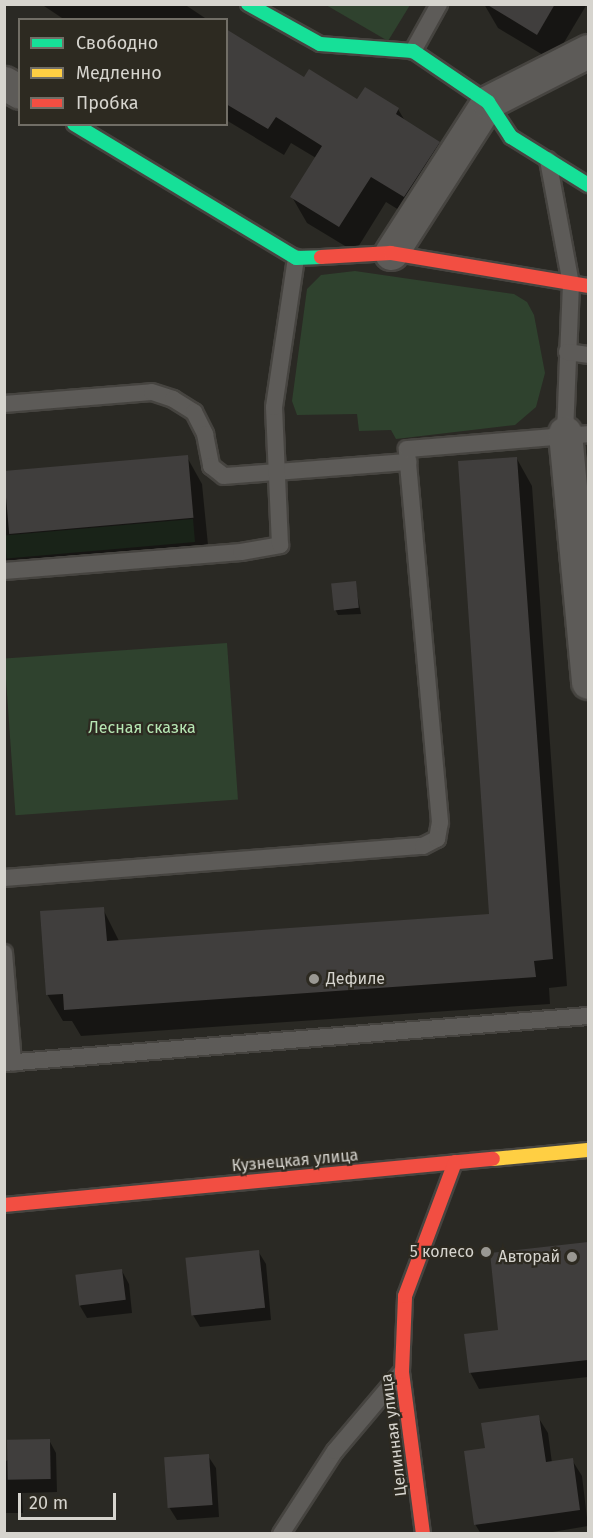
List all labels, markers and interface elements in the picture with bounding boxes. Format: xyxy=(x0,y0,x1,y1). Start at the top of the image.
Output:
legend xyxy=(18,18,228,126)
text: Свободно xyxy=(76,32,158,54)
text: Медленно xyxy=(76,62,162,84)
text: Пробка xyxy=(76,92,139,114)
park label: Лесная сказка xyxy=(88,718,196,738)
place label: Дефиле xyxy=(326,969,385,989)
marker: Дефиле xyxy=(307,972,321,986)
street label: Кузнецкая улица xyxy=(231,1146,359,1176)
place label: 5 колесо xyxy=(410,1242,474,1262)
marker: 5 колесо xyxy=(479,1245,493,1259)
place label: Авторай xyxy=(498,1247,560,1267)
marker: Авторай xyxy=(565,1250,579,1264)
street label: Целинная улица xyxy=(377,1373,411,1497)
scale bar xyxy=(21,1481,118,1519)
text: 20 m xyxy=(29,1492,68,1514)

